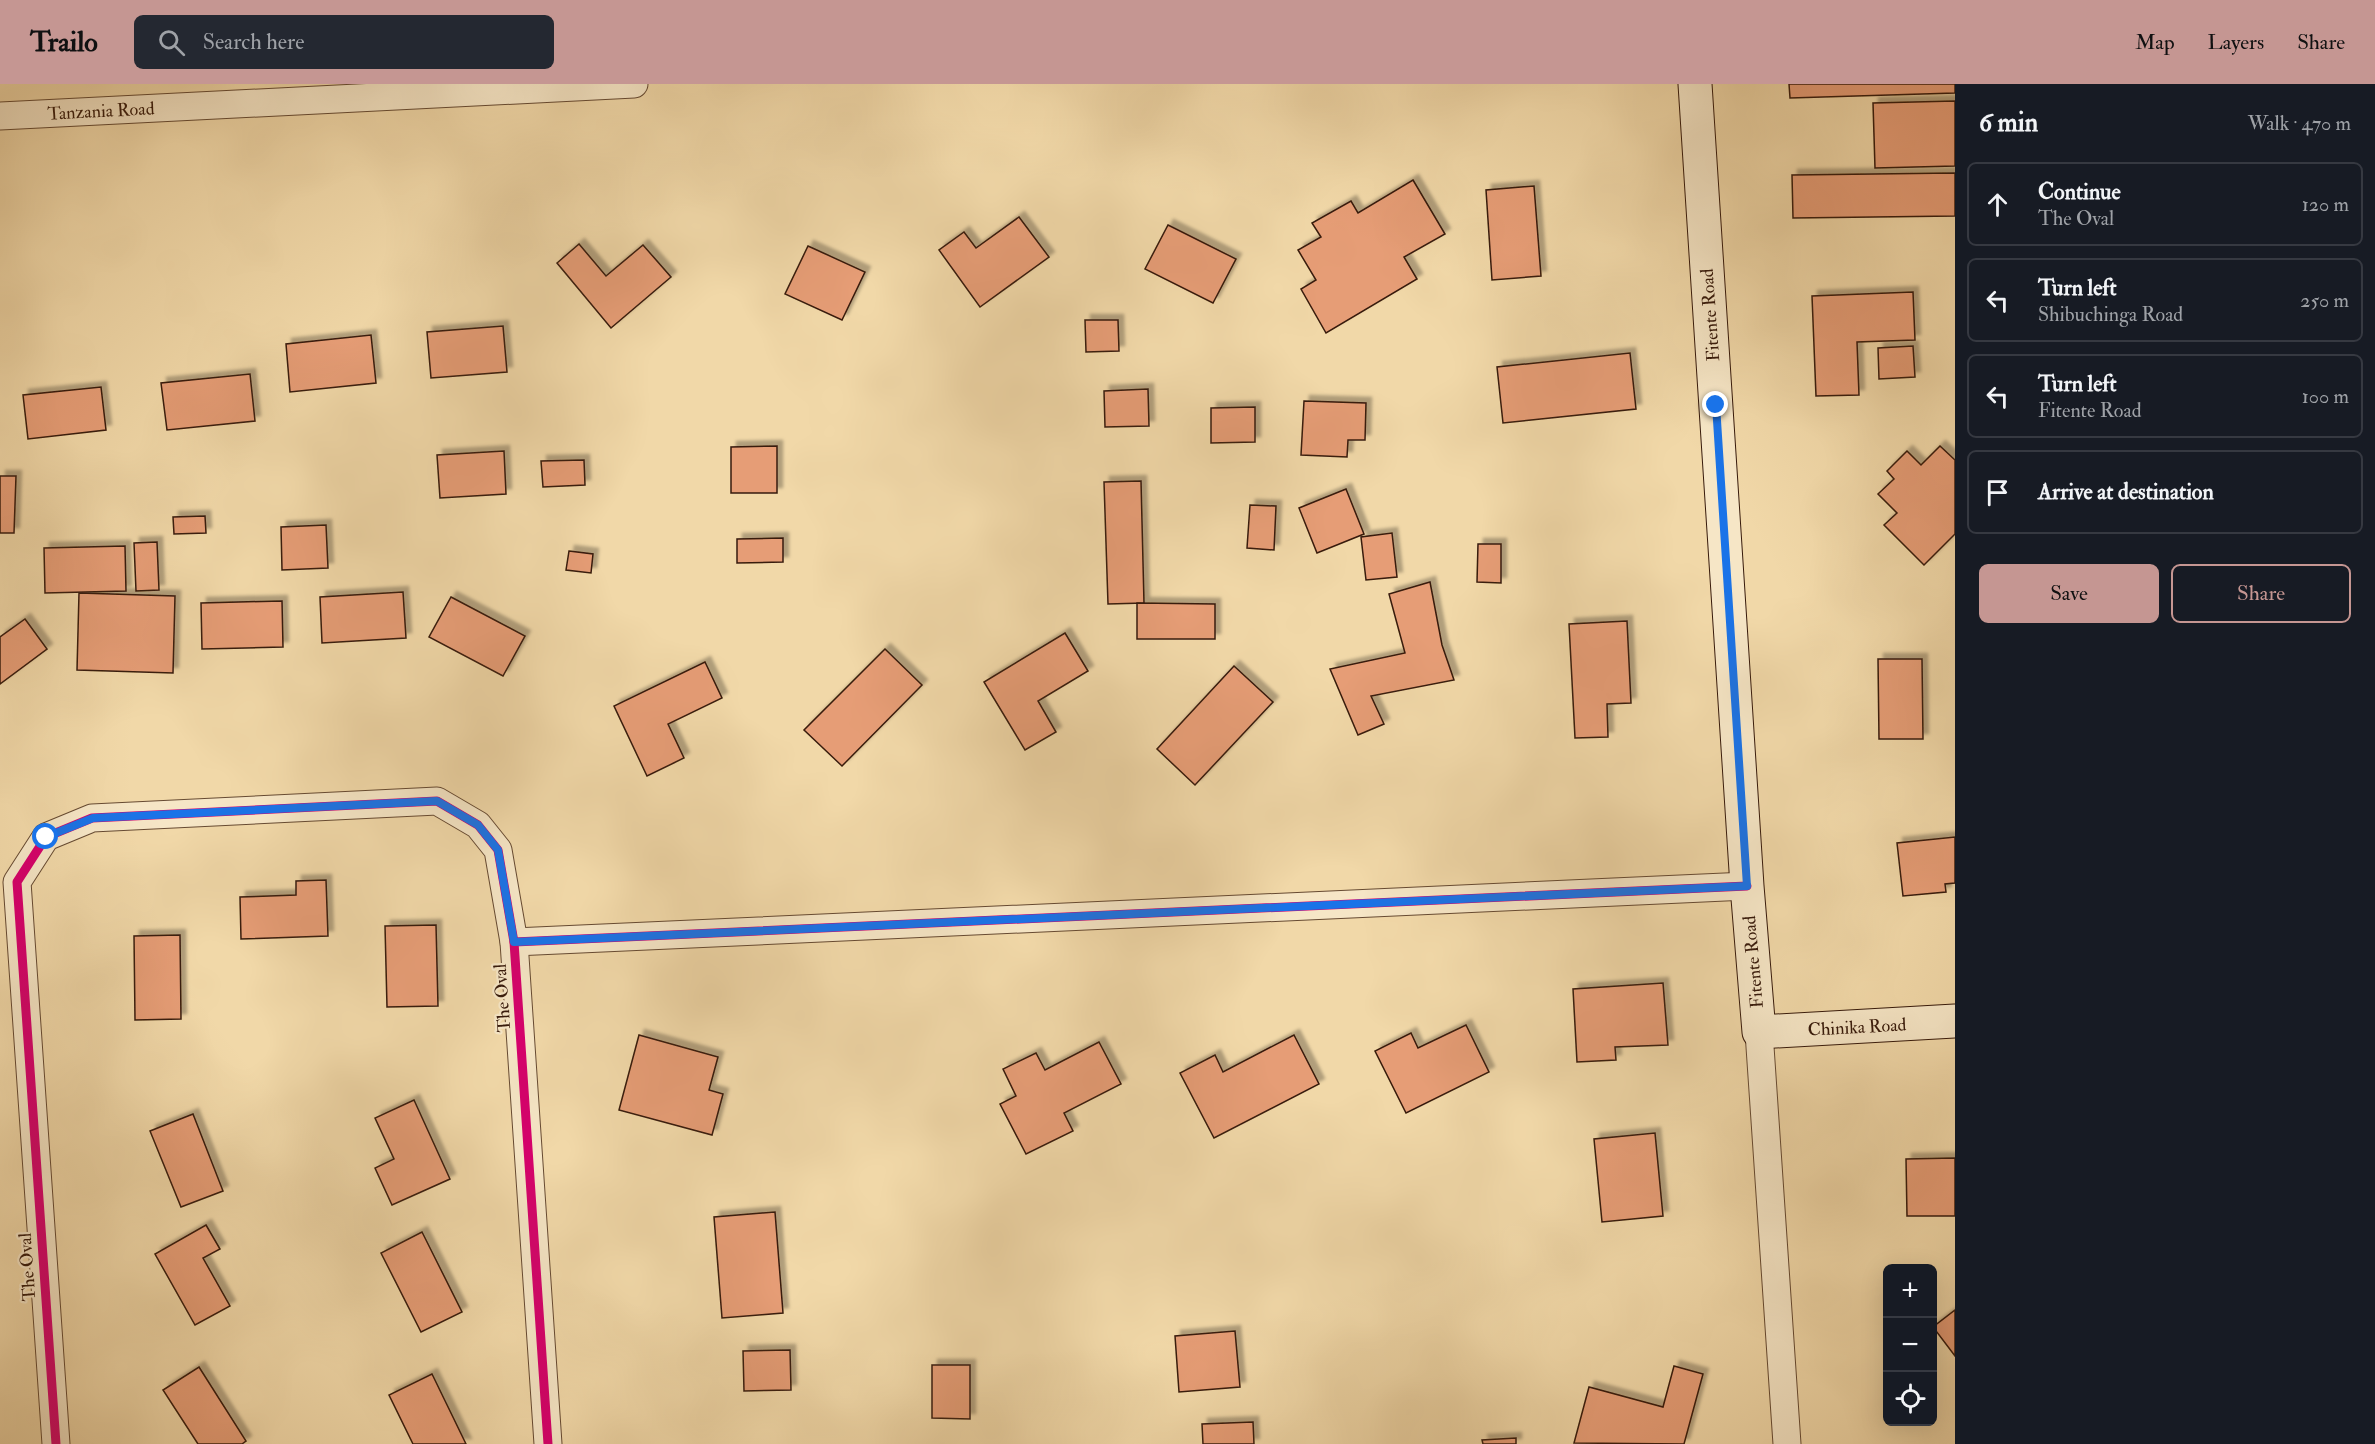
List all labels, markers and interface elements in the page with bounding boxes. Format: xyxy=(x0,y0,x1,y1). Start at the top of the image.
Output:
search box xyxy=(134,15,554,69)
text: Trailo xyxy=(30,25,98,60)
icon: search xyxy=(155,26,188,59)
text: Search here xyxy=(203,28,304,56)
text: Map xyxy=(2135,29,2175,56)
text: Layers xyxy=(2208,29,2264,56)
text: Share xyxy=(2297,29,2345,56)
street label: Tanzania Road xyxy=(47,97,155,126)
text: 6 min xyxy=(1979,107,2038,139)
text: Walk · 470 m xyxy=(2248,111,2351,136)
text: Continue xyxy=(2038,178,2121,206)
icon: ahead xyxy=(1981,188,2014,221)
text: 120 m xyxy=(2302,192,2349,217)
text: The Oval xyxy=(2038,206,2114,231)
street label: Fitente Road xyxy=(1696,268,1725,362)
text: Turn left xyxy=(2038,274,2117,302)
icon: left xyxy=(1981,284,2014,317)
text: 250 m xyxy=(2300,288,2349,313)
text: Shibuchinga Road xyxy=(2038,302,2183,327)
text: Turn left xyxy=(2038,370,2117,398)
icon: left xyxy=(1981,380,2014,413)
text: 100 m xyxy=(2302,384,2349,409)
route end xyxy=(1702,391,1728,417)
text: Fitente Road xyxy=(2038,398,2141,423)
icon: arrive xyxy=(1981,476,2014,509)
text: Arrive at destination xyxy=(2038,478,2214,506)
button: Save xyxy=(1979,564,2159,623)
button: Share xyxy=(2171,564,2351,623)
route start xyxy=(32,823,58,849)
street label: Fitente Road xyxy=(1738,914,1769,1009)
street label: The Oval xyxy=(489,963,516,1033)
street label: Chinika Road xyxy=(1807,1013,1907,1042)
street label: The Oval xyxy=(14,1232,41,1302)
map controls xyxy=(1883,1264,1937,1426)
button: + xyxy=(1883,1264,1937,1318)
button: − xyxy=(1883,1318,1937,1372)
button: locate xyxy=(1883,1372,1937,1426)

